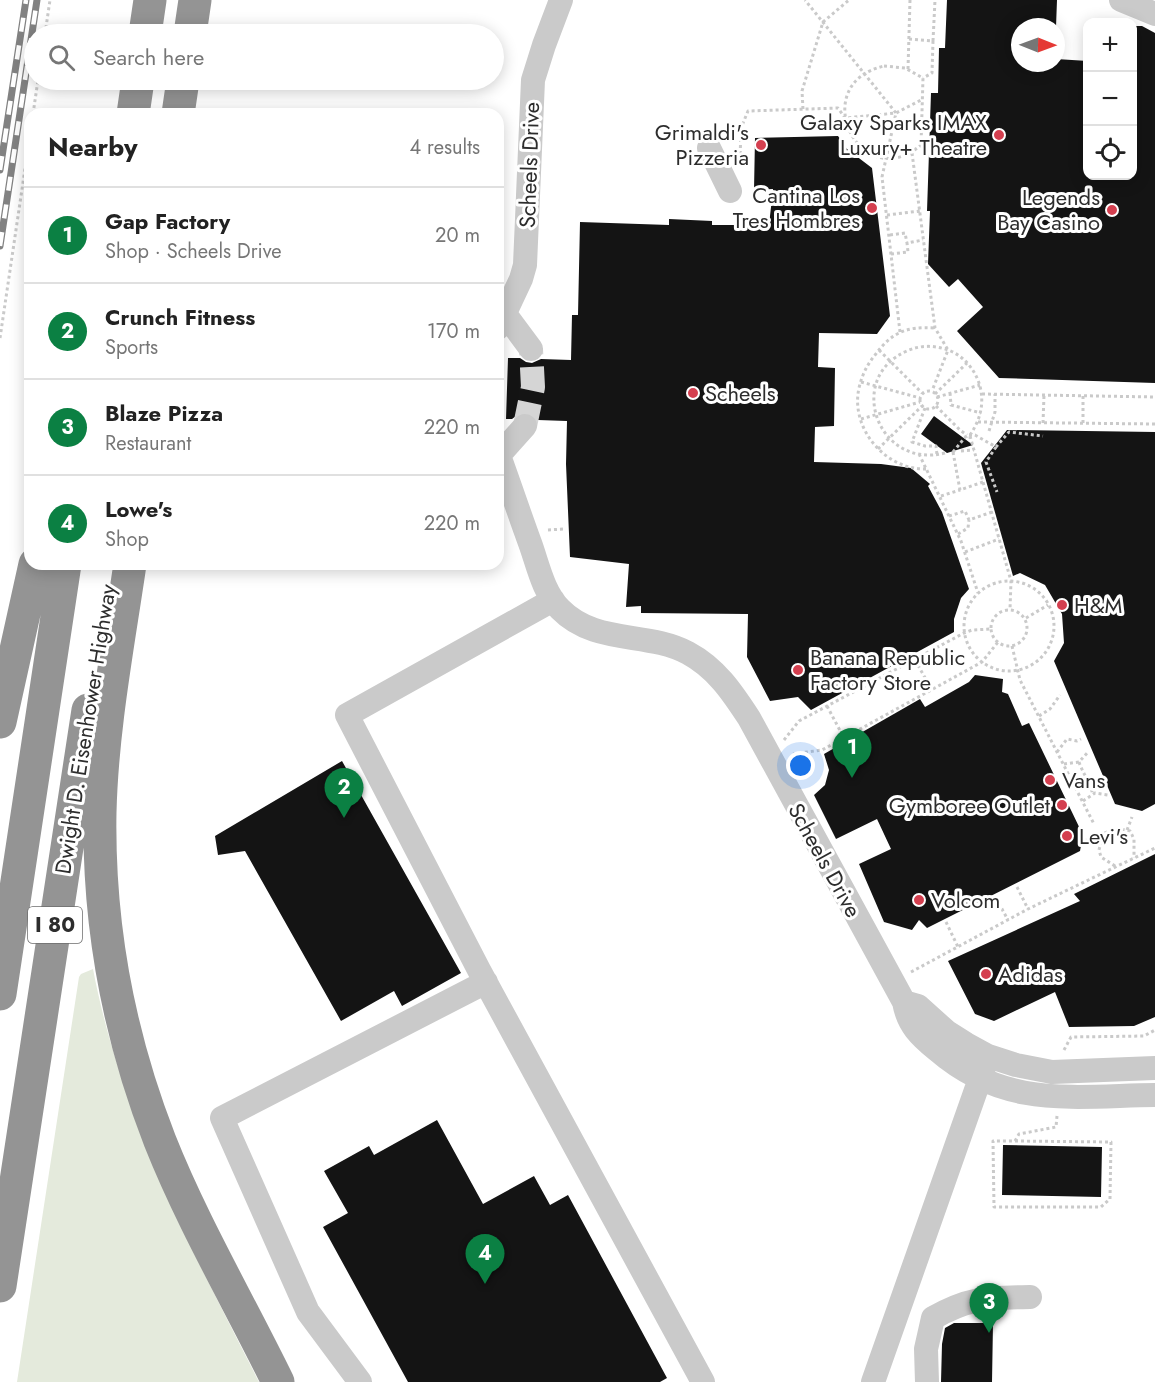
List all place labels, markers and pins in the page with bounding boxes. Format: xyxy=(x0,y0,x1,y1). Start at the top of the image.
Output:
place label: Galaxy Sparks IMAX Luxury+ Theatre xyxy=(800,106,987,163)
place label: Grimaldi's Pizzeria xyxy=(655,116,749,173)
marker: Galaxy Sparks IMAX Luxury+ Theatre xyxy=(992,128,1006,142)
marker: Grimaldi's Pizzeria xyxy=(754,138,768,152)
place label: Cantina Los Tres Hombres xyxy=(733,179,860,236)
place label: Legends Bay Casino xyxy=(997,181,1100,238)
marker: Cantina Los Tres Hombres xyxy=(865,201,879,215)
marker: Legends Bay Casino xyxy=(1105,203,1119,217)
place label: Scheels xyxy=(705,377,776,409)
marker: Scheels xyxy=(686,386,700,400)
place label: H&M xyxy=(1074,589,1122,621)
marker: H&M xyxy=(1055,598,1069,612)
place label: Banana Republic Factory Store xyxy=(810,641,965,698)
marker: Banana Republic Factory Store xyxy=(791,663,805,677)
pin: 1 xyxy=(832,728,872,778)
place label: Vans xyxy=(1062,764,1105,796)
pin: 2 xyxy=(324,768,364,818)
marker: Vans xyxy=(1043,773,1057,787)
place label: Gymboree Outlet xyxy=(889,789,1051,821)
marker: Gymboree Outlet xyxy=(1055,798,1069,812)
place label: Levi's xyxy=(1079,820,1128,852)
marker: Levi's xyxy=(1060,829,1074,843)
place label: Volcom xyxy=(931,884,1001,916)
marker: Volcom xyxy=(912,893,926,907)
place label: Adidas xyxy=(998,958,1063,990)
marker: Adidas xyxy=(979,967,993,981)
pin: 4 xyxy=(466,1234,504,1284)
pin: 3 xyxy=(970,1284,1008,1333)

